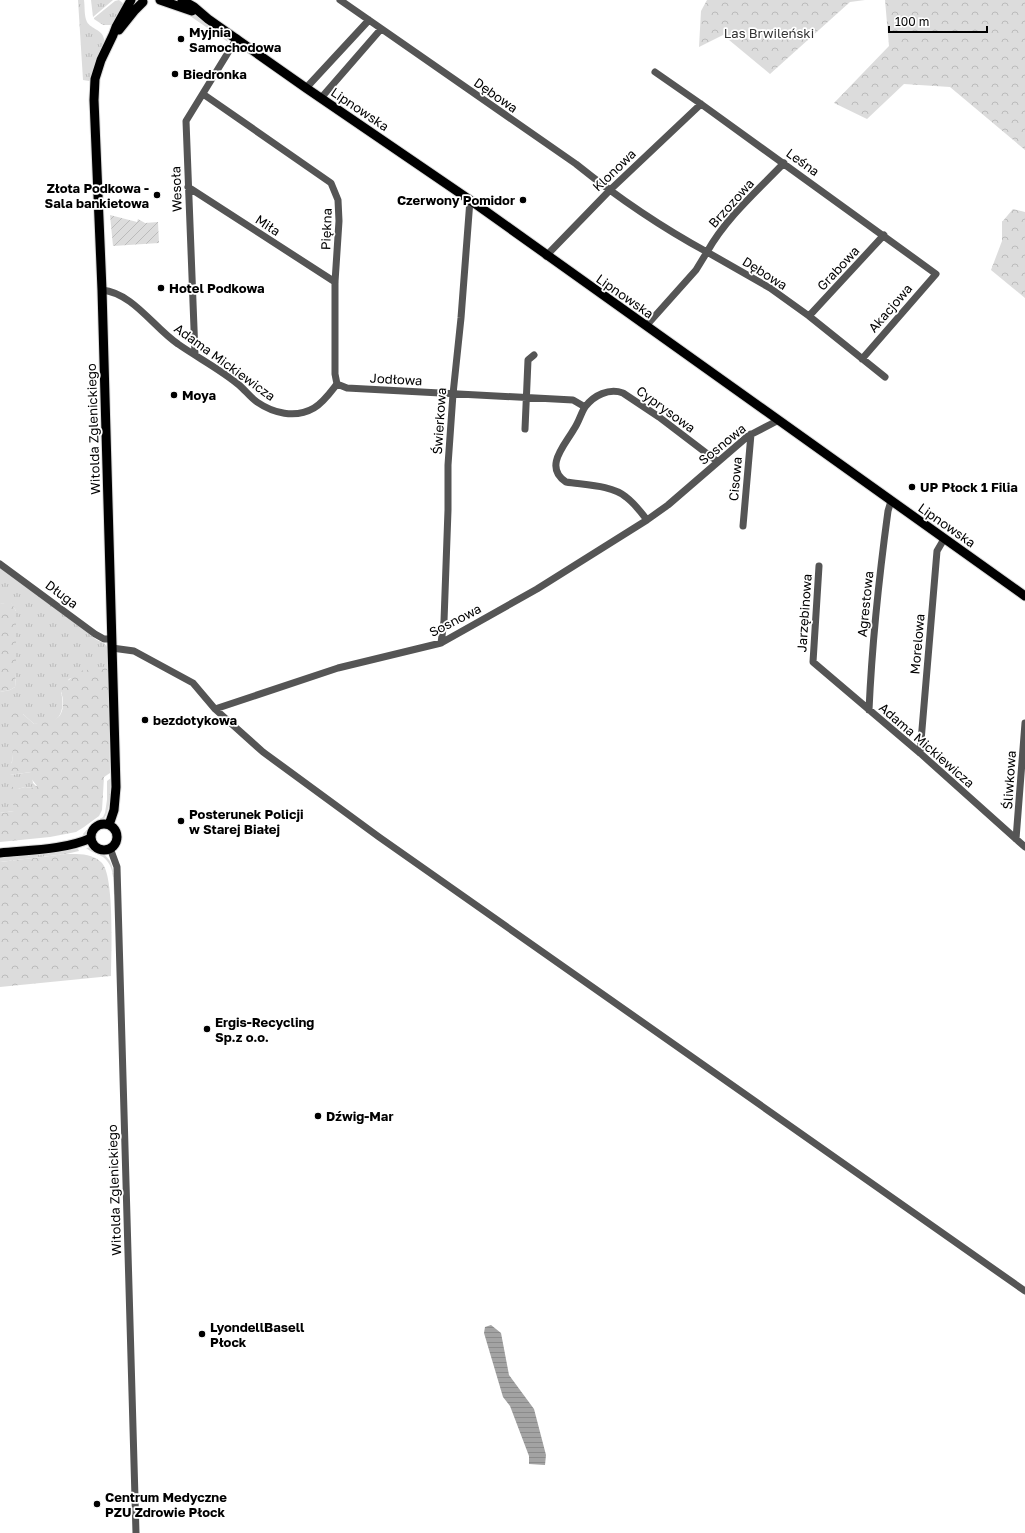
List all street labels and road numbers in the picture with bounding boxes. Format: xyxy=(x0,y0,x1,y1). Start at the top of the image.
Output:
street label: Dębowa xyxy=(471,74,521,116)
street label: Lipnowska xyxy=(328,84,392,134)
street label: Leśna xyxy=(783,145,823,179)
street label: Klonowa xyxy=(589,146,639,194)
street label: Wesoła xyxy=(167,166,185,212)
street label: Brzozowa xyxy=(705,175,757,231)
street label: Piękna xyxy=(317,208,335,250)
street label: Miła xyxy=(253,211,283,239)
street label: Grabowa xyxy=(813,243,863,293)
street label: Dębowa xyxy=(740,253,790,293)
street label: Lipnowska xyxy=(593,270,657,322)
street label: Akacjowa xyxy=(865,280,915,336)
street label: Adama Mickiewicza xyxy=(171,320,279,404)
street label: Witolda Zglenickiego xyxy=(83,363,103,495)
street label: Jodłowa xyxy=(369,370,423,388)
street label: Cyprysowa xyxy=(633,382,699,436)
street label: Świerkowa xyxy=(429,387,449,455)
street label: Sosnowa xyxy=(695,420,749,468)
street label: Cisowa xyxy=(725,456,745,502)
street label: Lipnowska xyxy=(915,499,979,551)
street label: Agrestowa xyxy=(854,570,876,638)
street label: Jarzębinowa xyxy=(793,573,815,653)
street label: Długa xyxy=(42,577,82,611)
street label: Sosnowa xyxy=(426,600,484,640)
street label: Morelowa xyxy=(906,613,928,675)
street label: Adama Mickiewicza xyxy=(876,699,978,791)
street label: Śliwkowa xyxy=(999,750,1019,810)
street label: Witolda Zglenickiego xyxy=(104,1124,124,1256)

